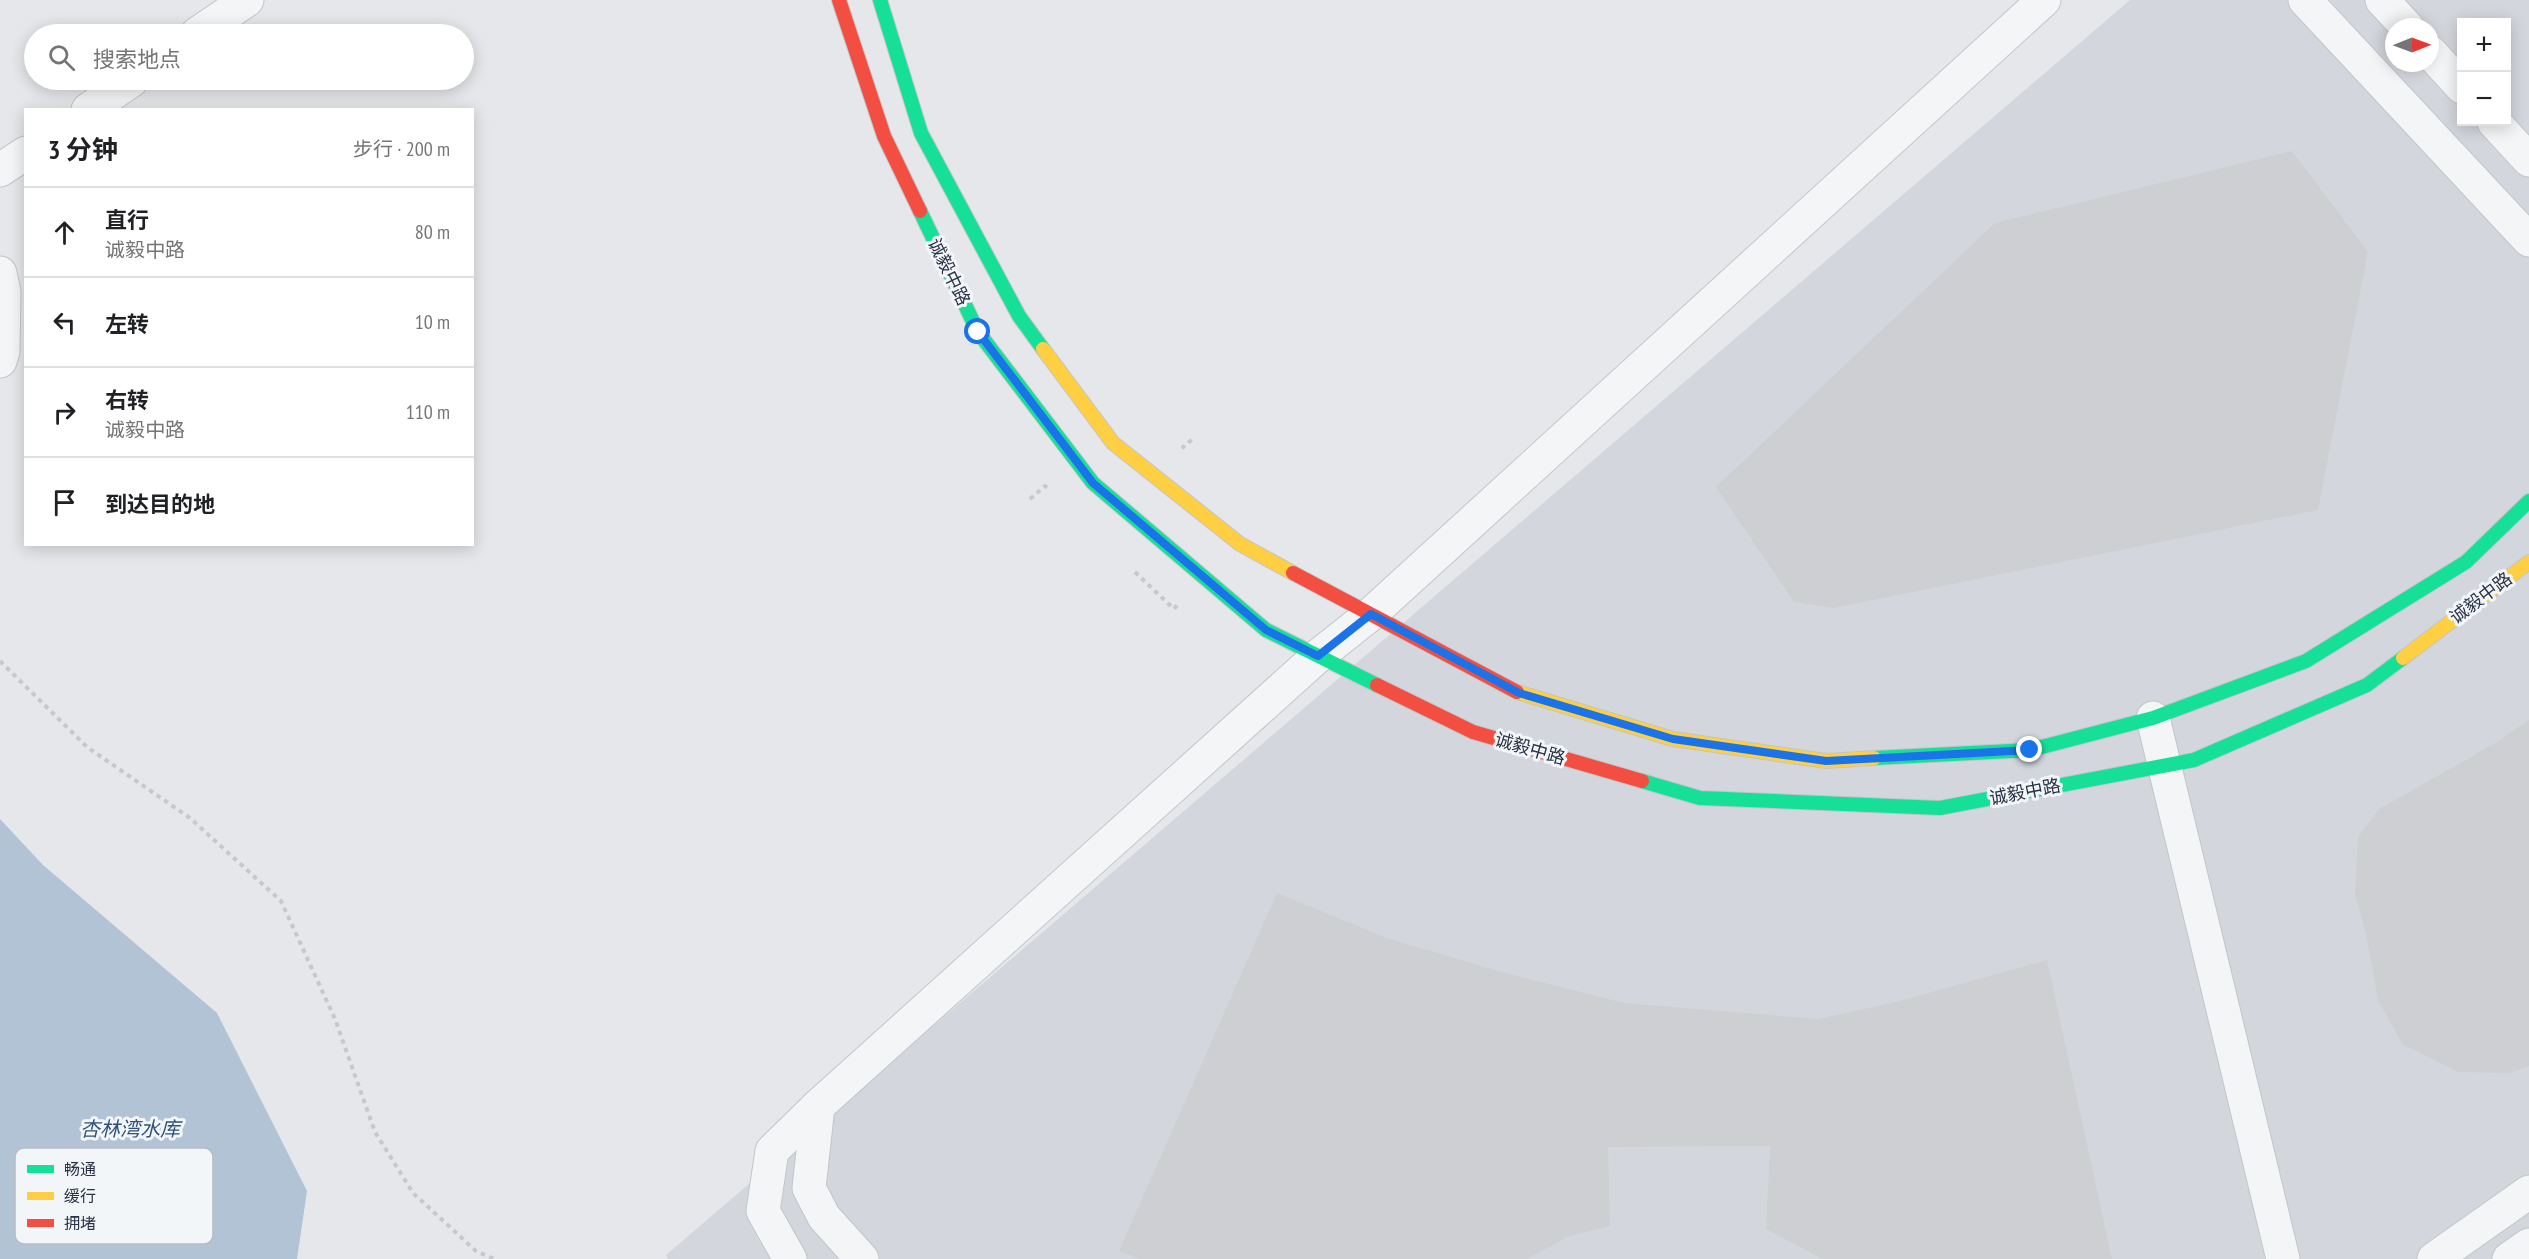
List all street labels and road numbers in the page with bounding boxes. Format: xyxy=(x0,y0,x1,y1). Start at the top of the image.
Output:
street label: 诚毅中路 xyxy=(923,234,976,309)
street label: 诚毅中路 xyxy=(2445,567,2516,628)
street label: 诚毅中路 xyxy=(1492,728,1568,769)
street label: 诚毅中路 xyxy=(1987,773,2062,810)

